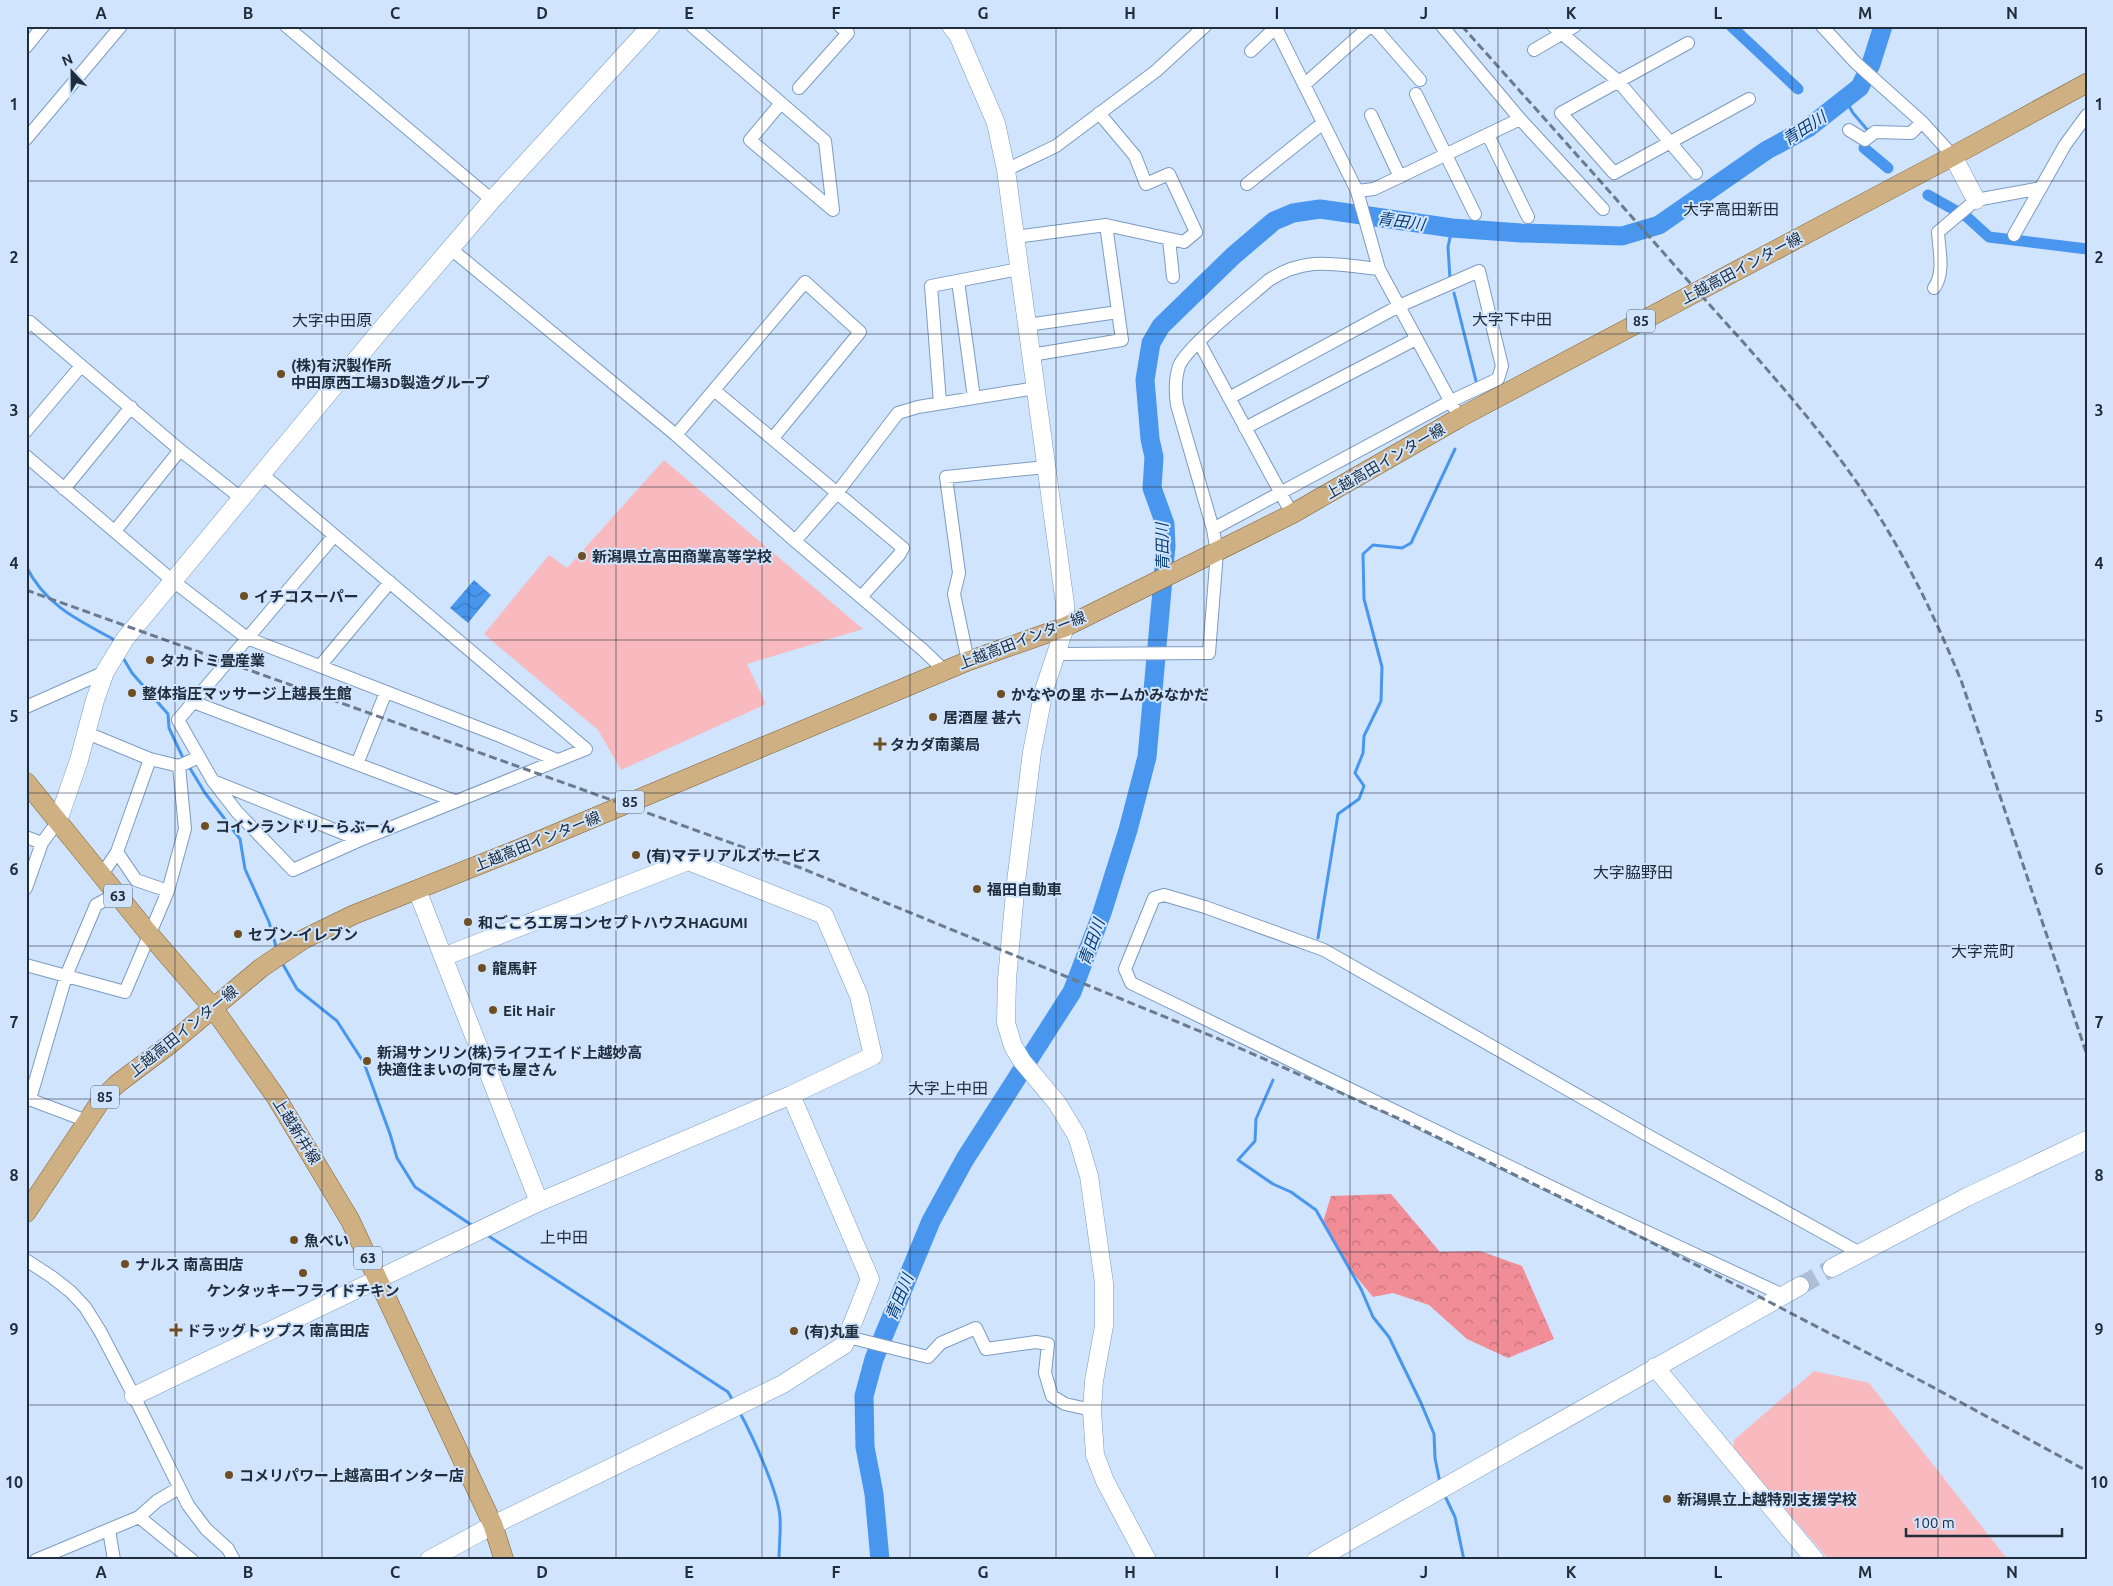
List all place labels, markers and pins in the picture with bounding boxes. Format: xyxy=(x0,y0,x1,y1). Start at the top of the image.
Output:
place label: (株)有沢製作所 中田原西工場3D製造グループ xyxy=(291,357,490,391)
marker: (株)有沢製作所 中田原西工場3D製造グループ xyxy=(275,368,287,380)
place label: 新潟県立高田商業高等学校 xyxy=(592,548,772,565)
marker: 新潟県立高田商業高等学校 xyxy=(576,550,588,562)
place label: イチコスーパー xyxy=(254,588,359,605)
marker: イチコスーパー xyxy=(238,590,250,602)
place label: タカトミ畳産業 xyxy=(160,652,265,669)
marker: タカトミ畳産業 xyxy=(144,654,156,666)
place label: 整体指圧マッサージ上越長生館 xyxy=(142,685,352,702)
place label: かなやの里 ホームかみなかだ xyxy=(1011,686,1209,703)
marker: 整体指圧マッサージ上越長生館 xyxy=(126,687,138,699)
marker: かなやの里 ホームかみなかだ xyxy=(995,688,1007,700)
place label: 居酒屋 甚六 xyxy=(943,709,1022,726)
marker: 居酒屋 甚六 xyxy=(927,711,939,723)
place label: タカダ南薬局 xyxy=(890,736,980,753)
marker: タカダ南薬局 xyxy=(874,738,886,750)
place label: コインランドリーらぶーん xyxy=(215,818,395,835)
marker: コインランドリーらぶーん xyxy=(199,820,211,832)
place label: (有)マテリアルズサービス xyxy=(646,847,821,864)
marker: (有)マテリアルズサービス xyxy=(630,849,642,861)
place label: 福田自動車 xyxy=(986,881,1062,898)
marker: 福田自動車 xyxy=(971,883,983,895)
place label: 和ごころ工房コンセプトハウスHAGUMI xyxy=(478,914,748,931)
marker: 和ごころ工房コンセプトハウスHAGUMI xyxy=(462,916,474,928)
place label: セブン-イレブン xyxy=(248,926,358,943)
marker: セブン-イレブン xyxy=(232,928,244,940)
place label: 龍馬軒 xyxy=(492,960,537,977)
marker: 龍馬軒 xyxy=(476,962,488,974)
place label: Eit Hair xyxy=(503,1002,556,1019)
marker: Eit Hair xyxy=(487,1004,499,1016)
place label: 新潟サンリン(株)ライフエイド上越妙高 快適住まいの何でも屋さん xyxy=(377,1044,642,1078)
marker: 新潟サンリン(株)ライフエイド上越妙高 快適住まいの何でも屋さん xyxy=(361,1055,373,1067)
place label: 魚べい xyxy=(304,1232,349,1249)
marker: 魚べい xyxy=(288,1234,300,1246)
place label: ナルス 南高田店 xyxy=(135,1256,244,1273)
marker: ナルス 南高田店 xyxy=(119,1258,131,1270)
marker: ケンタッキーフライドチキン xyxy=(297,1267,309,1279)
place label: ケンタッキーフライドチキン xyxy=(206,1282,400,1299)
place label: ドラッグトップス 南高田店 xyxy=(186,1322,370,1339)
place label: (有)丸重 xyxy=(804,1323,859,1340)
marker: ドラッグトップス 南高田店 xyxy=(170,1324,182,1336)
marker: (有)丸重 xyxy=(788,1325,800,1337)
place label: コメリパワー上越高田インター店 xyxy=(239,1467,464,1484)
marker: コメリパワー上越高田インター店 xyxy=(223,1469,235,1481)
place label: 新潟県立上越特別支援学校 xyxy=(1677,1491,1857,1508)
marker: 新潟県立上越特別支援学校 xyxy=(1661,1493,1673,1505)

